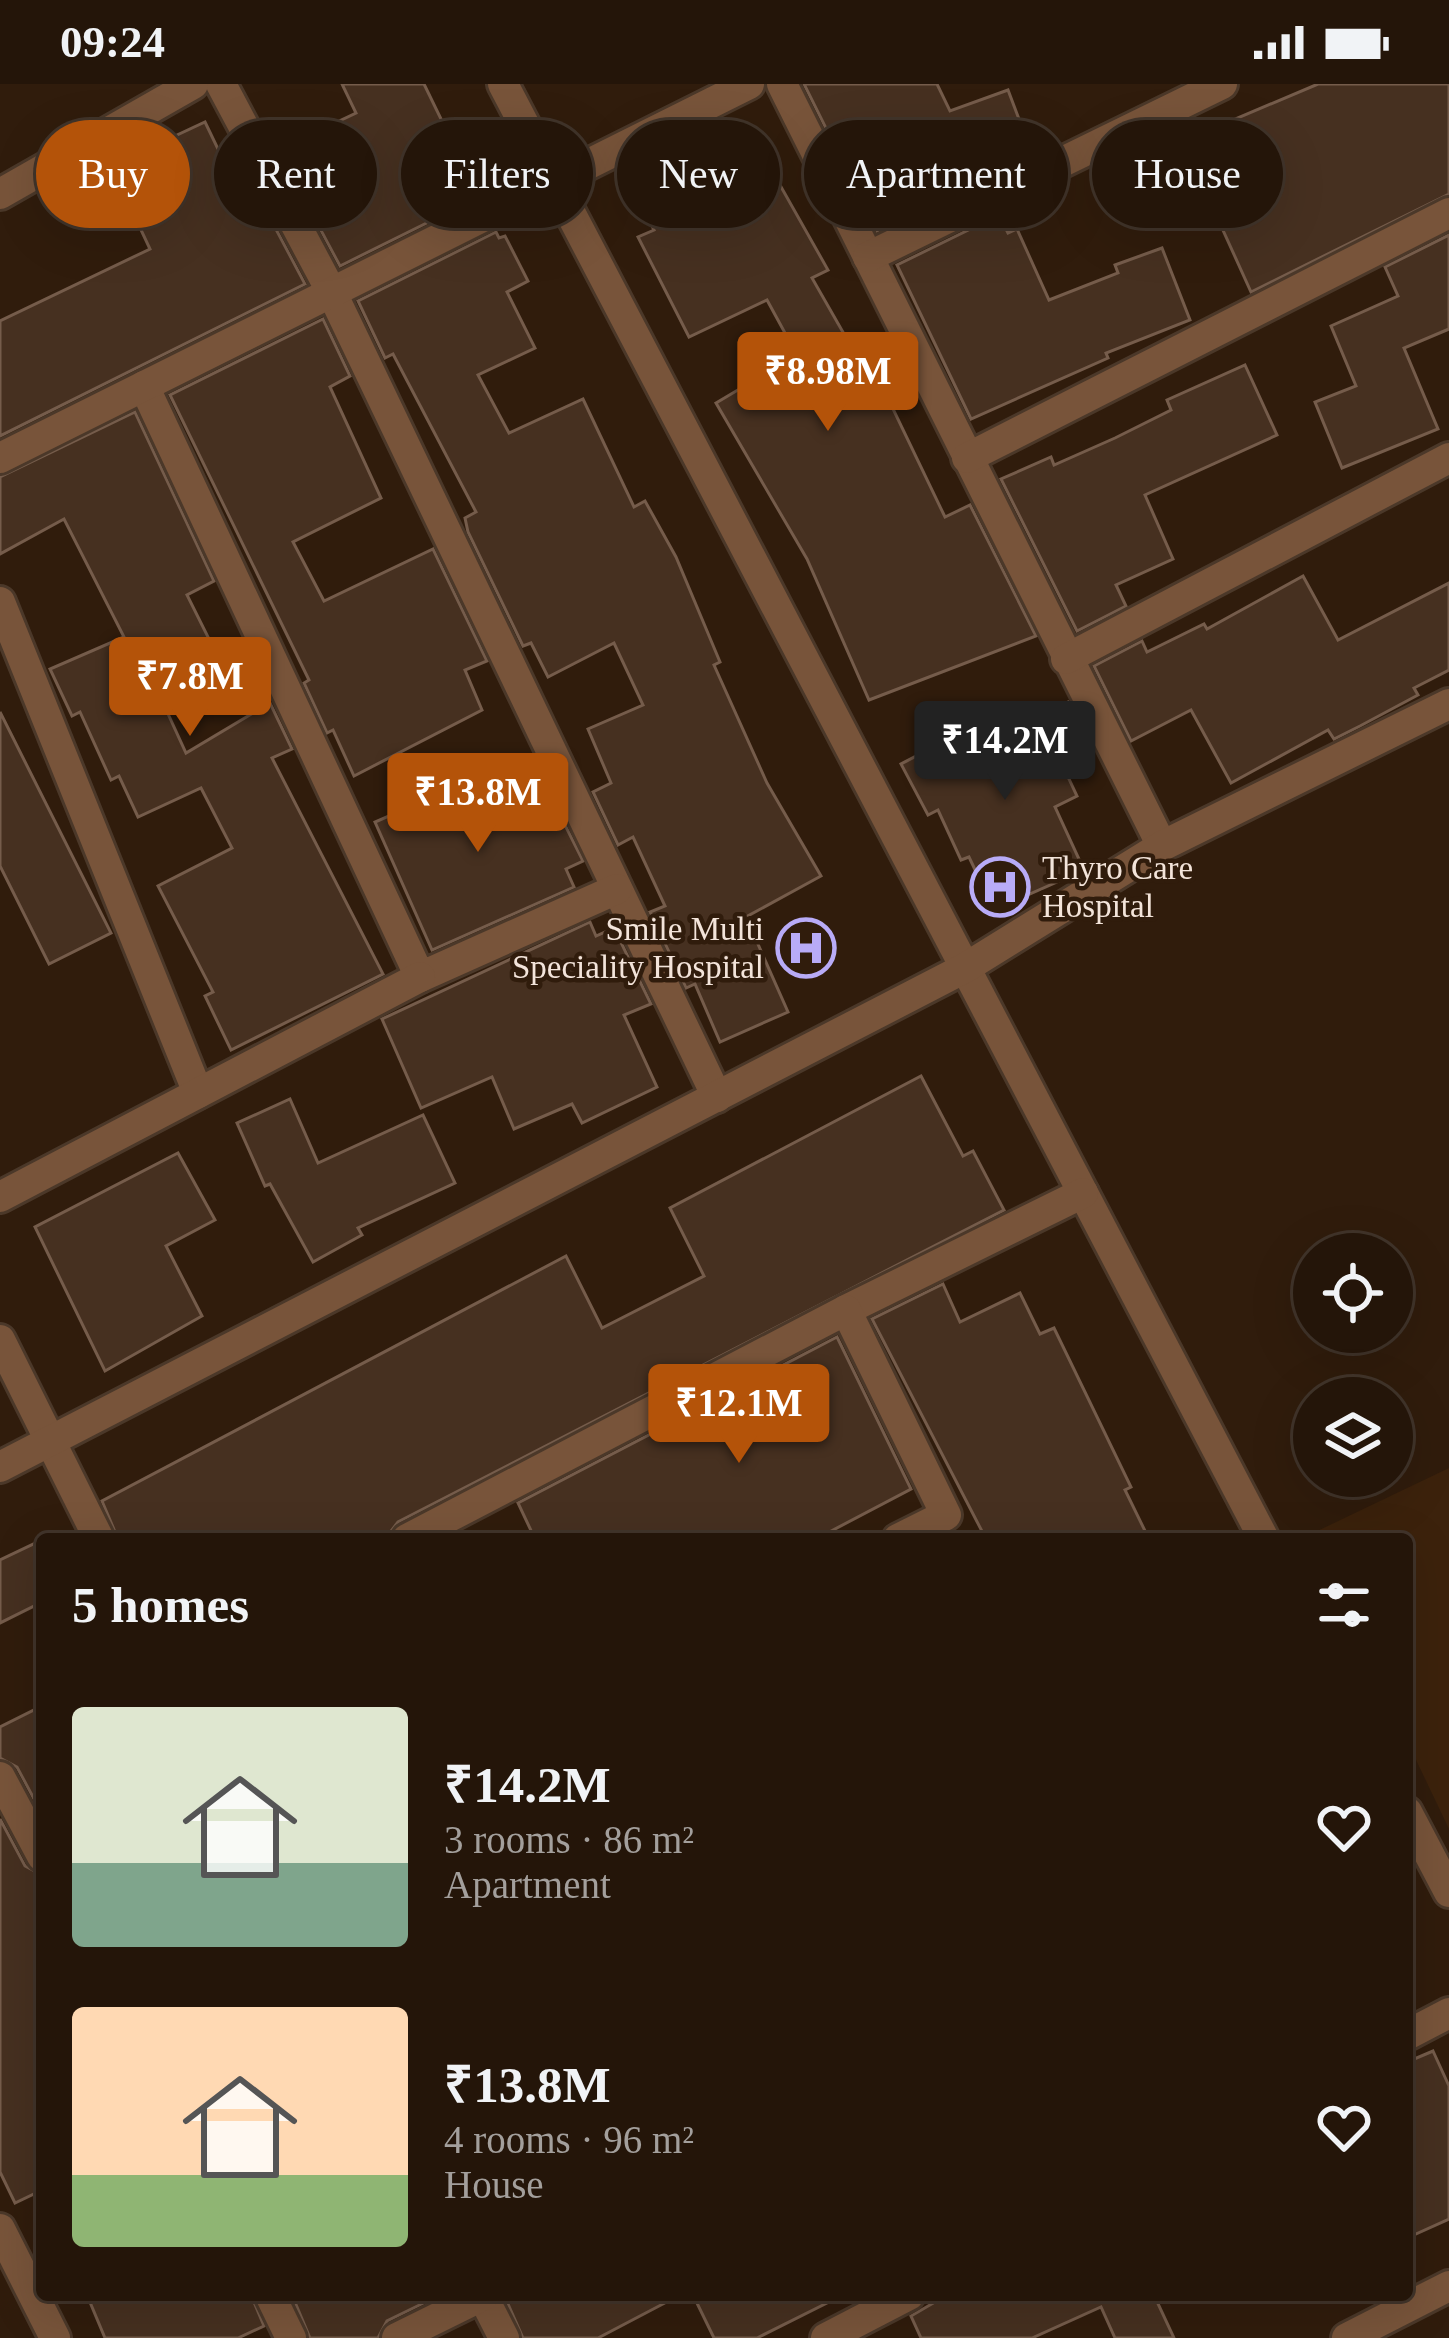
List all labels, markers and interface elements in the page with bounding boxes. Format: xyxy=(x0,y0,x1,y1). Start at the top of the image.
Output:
text: 09:24 xyxy=(60,17,165,67)
chip: Buy xyxy=(36,120,190,228)
chip: Rent xyxy=(214,120,377,228)
chip: Filters xyxy=(401,120,593,228)
chip: New xyxy=(617,120,780,228)
chip: Apartment xyxy=(804,120,1068,228)
chip: House xyxy=(1092,120,1283,228)
pin: ₹8.98M xyxy=(730,332,926,434)
text: ₹8.98M xyxy=(764,349,892,392)
pin: ₹7.8M xyxy=(106,637,274,739)
text: ₹7.8M xyxy=(136,654,244,697)
pin: ₹14.2M xyxy=(907,701,1103,803)
text: ₹14.2M xyxy=(941,718,1069,761)
pin: ₹13.8M xyxy=(380,753,576,855)
text: ₹13.8M xyxy=(414,770,542,813)
place label: Thyro Care Hospital xyxy=(1042,850,1193,924)
hospital icon: Thyro Care Hospital xyxy=(969,856,1031,918)
place label: Smile Multi Speciality Hospital xyxy=(512,911,764,985)
hospital icon: Smile Multi Speciality Hospital xyxy=(775,917,837,979)
map controls xyxy=(1293,1233,1413,1497)
button: locate xyxy=(1293,1233,1413,1353)
pin: ₹12.1M xyxy=(641,1364,837,1466)
button: layers xyxy=(1293,1377,1413,1497)
text: ₹12.1M xyxy=(675,1381,803,1424)
icon: filters xyxy=(1311,1572,1377,1638)
text: 5 homes xyxy=(72,1577,249,1633)
icon: home xyxy=(168,1755,312,1899)
text: ₹14.2M xyxy=(444,1757,611,1813)
icon: heart xyxy=(1311,1794,1377,1860)
text: 3 rooms · 86 m² xyxy=(444,1818,694,1861)
text: Apartment xyxy=(444,1863,611,1906)
icon: home xyxy=(168,2055,312,2199)
text: ₹13.8M xyxy=(444,2057,611,2113)
icon: heart xyxy=(1311,2094,1377,2160)
text: 4 rooms · 96 m² xyxy=(444,2118,694,2161)
text: House xyxy=(444,2163,544,2206)

